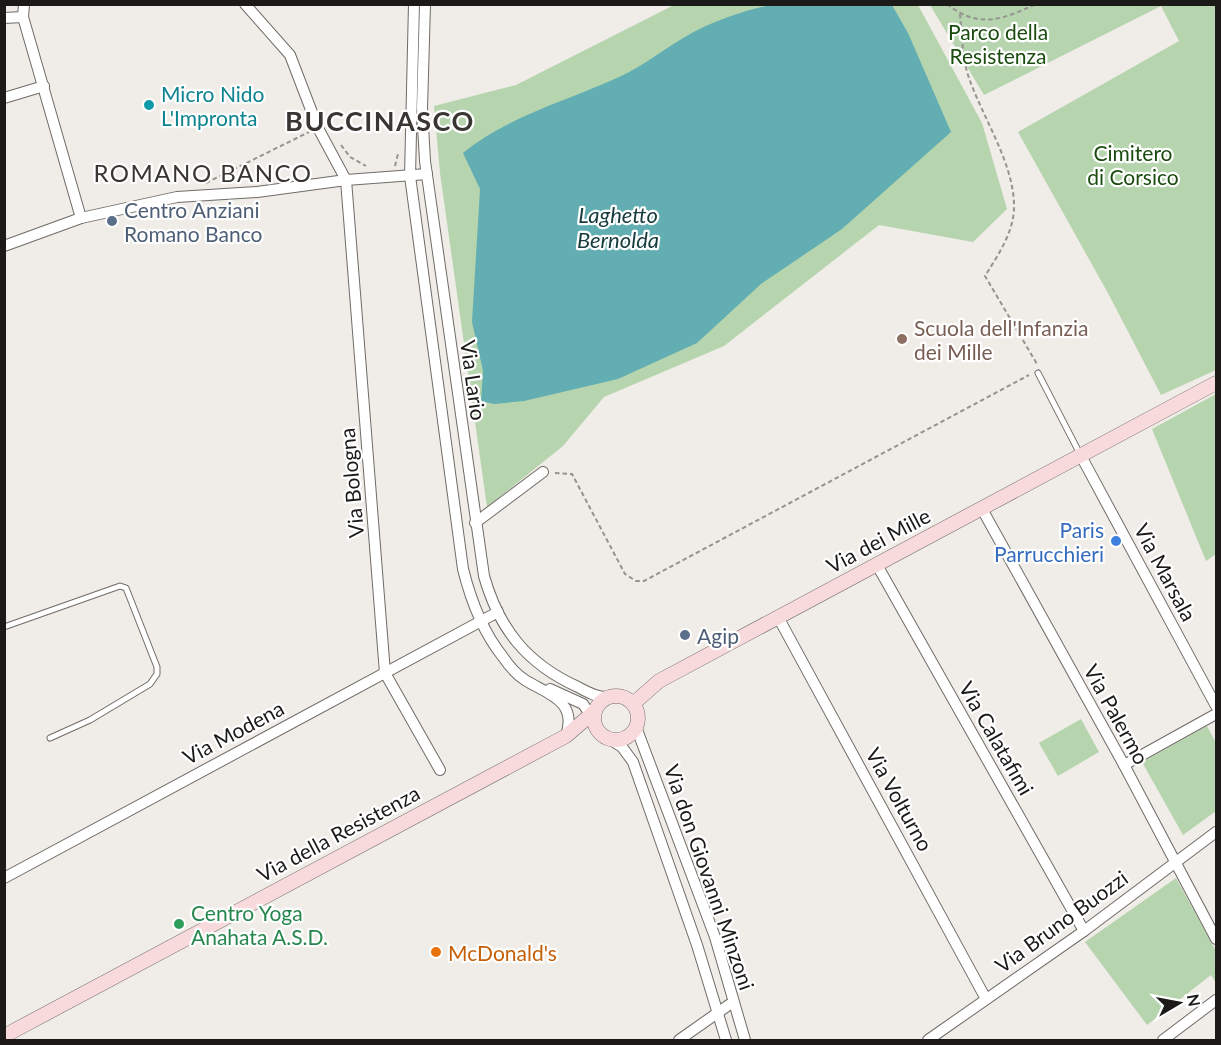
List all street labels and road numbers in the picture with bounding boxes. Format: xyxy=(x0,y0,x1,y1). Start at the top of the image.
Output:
street label: Via Lario xyxy=(456,338,492,422)
street label: Via Bologna xyxy=(334,427,368,539)
street label: Via dei Mille xyxy=(822,502,934,578)
street label: Via Marsala xyxy=(1130,519,1202,625)
street label: Via Palermo xyxy=(1079,660,1155,769)
street label: Via Calatafimi xyxy=(954,677,1040,799)
street label: Via Modena xyxy=(178,695,288,769)
street label: Via Volturno xyxy=(861,743,939,855)
street label: Via don Giovanni Minzoni xyxy=(660,761,760,993)
street label: Via della Resistenza xyxy=(252,780,424,886)
street label: Via Bruno Buozzi xyxy=(990,865,1132,977)

